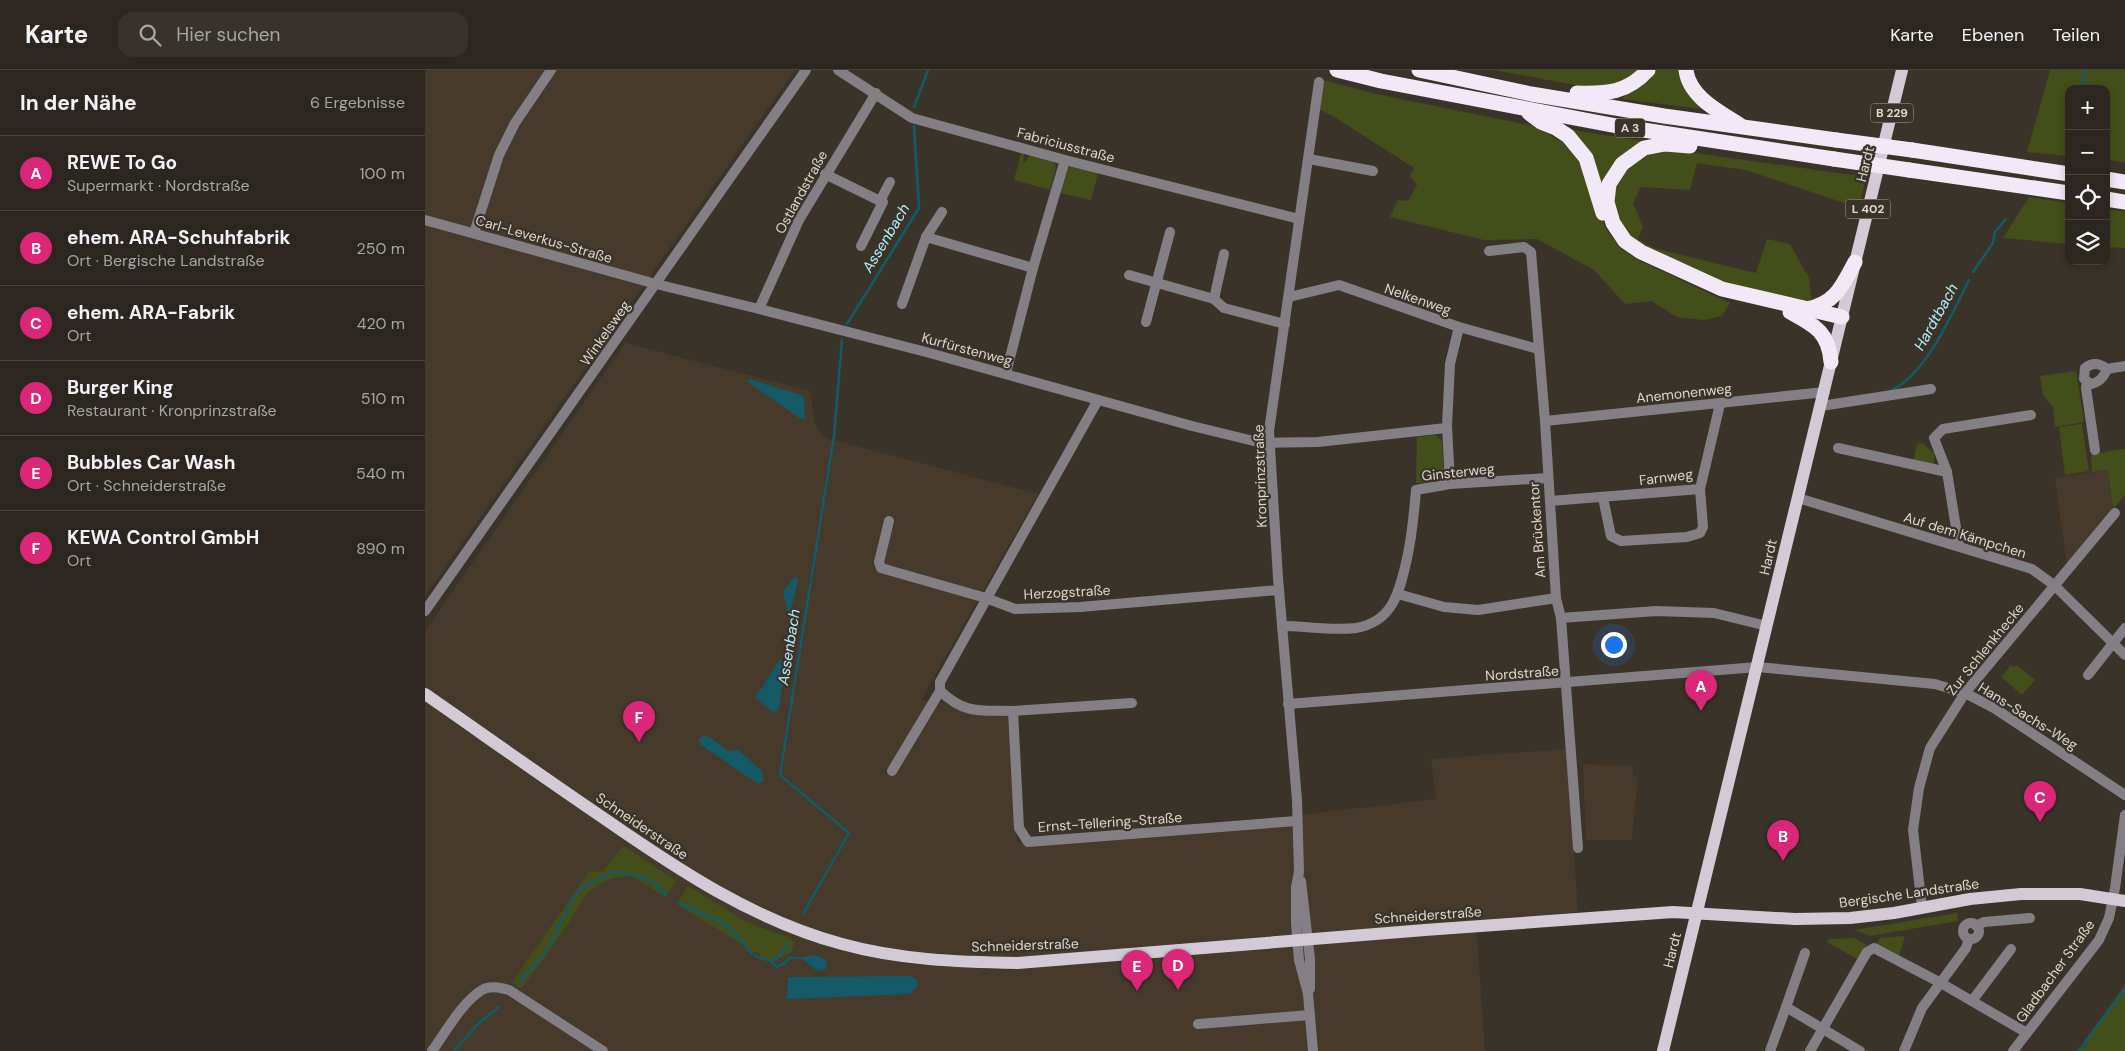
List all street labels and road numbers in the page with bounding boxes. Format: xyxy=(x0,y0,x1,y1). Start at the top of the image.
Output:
road number: B 229 xyxy=(1871,104,1913,122)
road number: A 3 xyxy=(1615,118,1645,138)
street label: Fabriciusstraße xyxy=(1015,123,1117,167)
street label: Hardt xyxy=(1852,144,1878,184)
street label: Ostlandstraße xyxy=(771,147,831,237)
road number: L 402 xyxy=(1845,200,1891,218)
street label: Carl-Leverkus-Straße xyxy=(473,211,615,267)
street label: Nelkenweg xyxy=(1382,279,1454,319)
street label: Winkelsweg xyxy=(576,297,634,369)
street label: Kurfürstenweg xyxy=(920,328,1015,370)
street label: Anemonenweg xyxy=(1635,379,1733,407)
street label: Kronprinzstraße xyxy=(1249,424,1271,528)
street label: Ginsterweg xyxy=(1421,459,1496,485)
street label: Farnweg xyxy=(1638,465,1694,489)
street label: Am Brückentor xyxy=(1525,481,1549,579)
street label: Auf dem Kämpchen xyxy=(1901,508,2029,562)
street label: Hardt xyxy=(1755,537,1781,577)
street label: Herzogstraße xyxy=(1023,581,1111,603)
street label: Zur Schlenkhecke xyxy=(1942,599,2028,699)
street label: Nordstraße xyxy=(1485,661,1559,685)
street label: Hans-Sachs-Weg xyxy=(1975,678,2081,754)
street label: Schneiderstraße xyxy=(592,788,692,864)
street label: Ernst-Tellering-Straße xyxy=(1037,808,1183,836)
street label: Bergische Landstraße xyxy=(1838,874,1980,912)
street label: Schneiderstraße xyxy=(1374,902,1482,928)
street label: Gladbacher Straße xyxy=(2012,916,2098,1026)
street label: Hardt xyxy=(1659,930,1685,970)
street label: Schneiderstraße xyxy=(971,934,1079,956)

